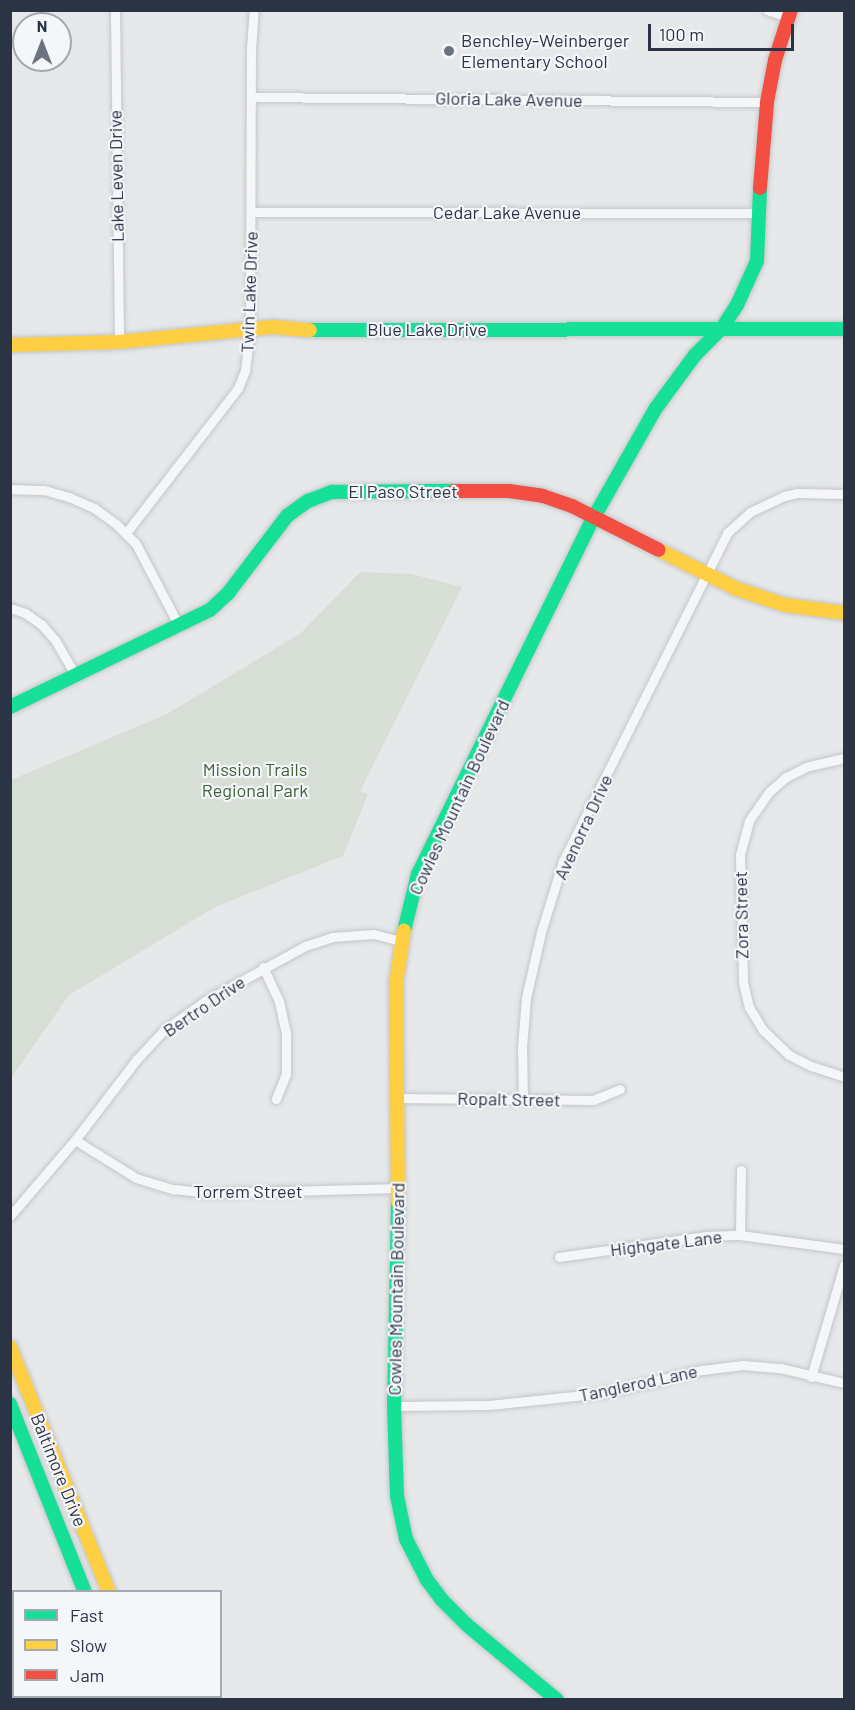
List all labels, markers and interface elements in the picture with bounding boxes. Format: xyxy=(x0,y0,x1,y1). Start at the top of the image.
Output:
north arrow xyxy=(12,12,72,72)
scale bar xyxy=(651,12,796,50)
text: N xyxy=(37,16,47,35)
text: 100 m xyxy=(659,23,704,45)
place label: Benchley-Weinberger Elementary School xyxy=(461,30,629,72)
marker: Benchley-Weinberger Elementary School xyxy=(442,44,456,58)
street label: Gloria Lake Avenue xyxy=(435,87,583,111)
street label: Lake Leven Drive xyxy=(104,110,128,242)
street label: Cedar Lake Avenue xyxy=(433,201,581,223)
street label: Twin Lake Drive xyxy=(236,231,262,353)
street label: Blue Lake Drive xyxy=(367,318,487,340)
street label: El Paso Street xyxy=(348,480,458,502)
street label: Cowles Mountain Boulevard xyxy=(404,696,514,898)
park label: Mission Trails Regional Park xyxy=(202,759,308,802)
street label: Avenorra Drive xyxy=(549,771,617,883)
street label: Zora Street xyxy=(729,871,753,959)
street label: Bertro Drive xyxy=(159,971,249,1041)
street label: Ropalt Street xyxy=(457,1087,561,1111)
street label: Torrem Street xyxy=(193,1180,303,1202)
street label: Cowles Mountain Boulevard xyxy=(383,1182,409,1396)
street label: Highgate Lane xyxy=(609,1225,723,1261)
street label: Tanglerod Lane xyxy=(577,1360,699,1406)
street label: Baltimore Drive xyxy=(27,1410,91,1530)
legend xyxy=(12,1590,222,1698)
text: Fast xyxy=(70,1604,104,1626)
text: Slow xyxy=(70,1634,107,1656)
text: Jam xyxy=(70,1664,104,1686)

